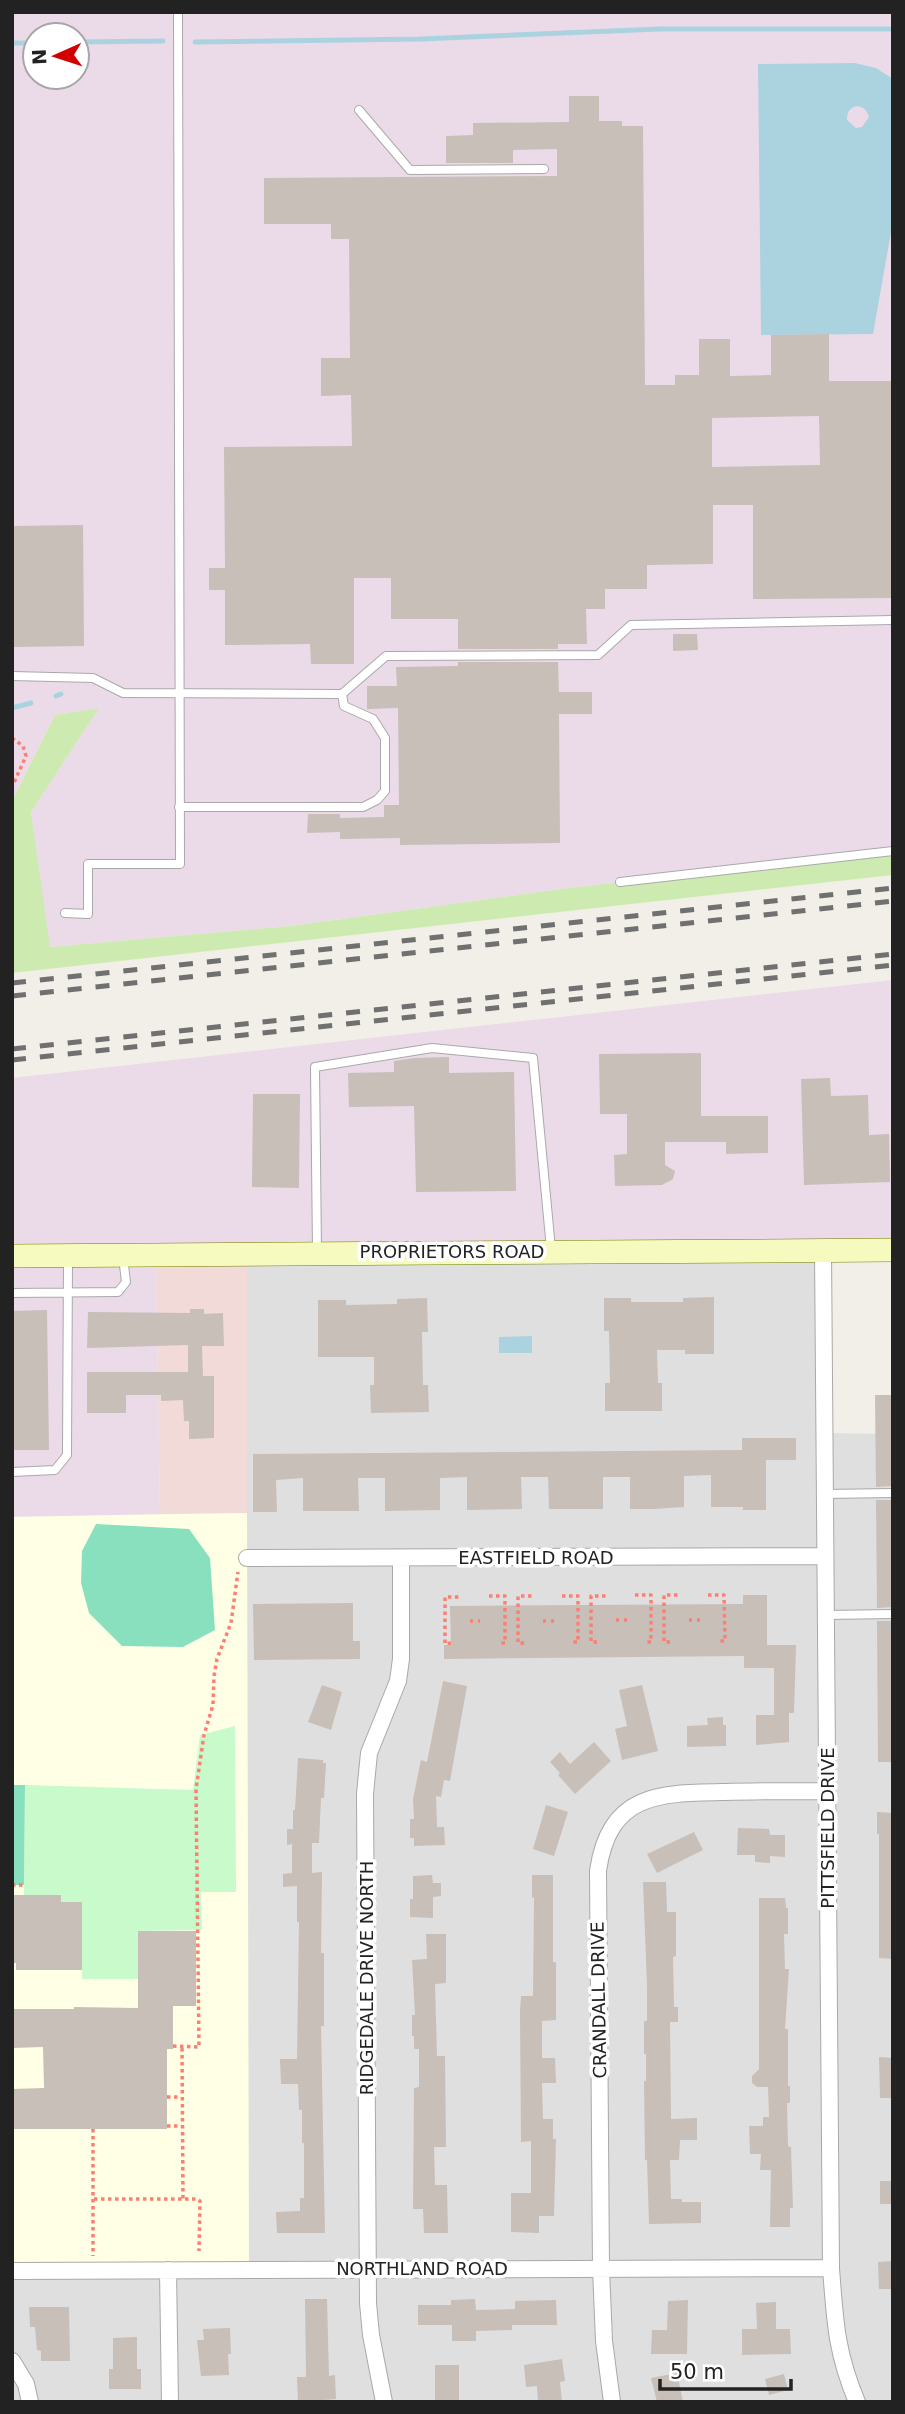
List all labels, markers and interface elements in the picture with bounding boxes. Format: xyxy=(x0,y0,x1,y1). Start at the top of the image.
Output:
north arrow xyxy=(21,21,91,91)
text: N xyxy=(28,48,50,65)
street label: PROPRIETORS ROAD xyxy=(360,1241,544,1262)
street label: EASTFIELD ROAD xyxy=(458,1547,614,1568)
street label: PITTSFIELD DRIVE xyxy=(817,1747,838,1909)
street label: RIDGEDALE DRIVE NORTH xyxy=(356,1861,377,2095)
street label: CRANDALL DRIVE xyxy=(587,1921,610,2079)
street label: NORTHLAND ROAD xyxy=(336,2258,508,2279)
scale bar xyxy=(660,2348,791,2392)
text: 50 m xyxy=(670,2360,724,2384)

